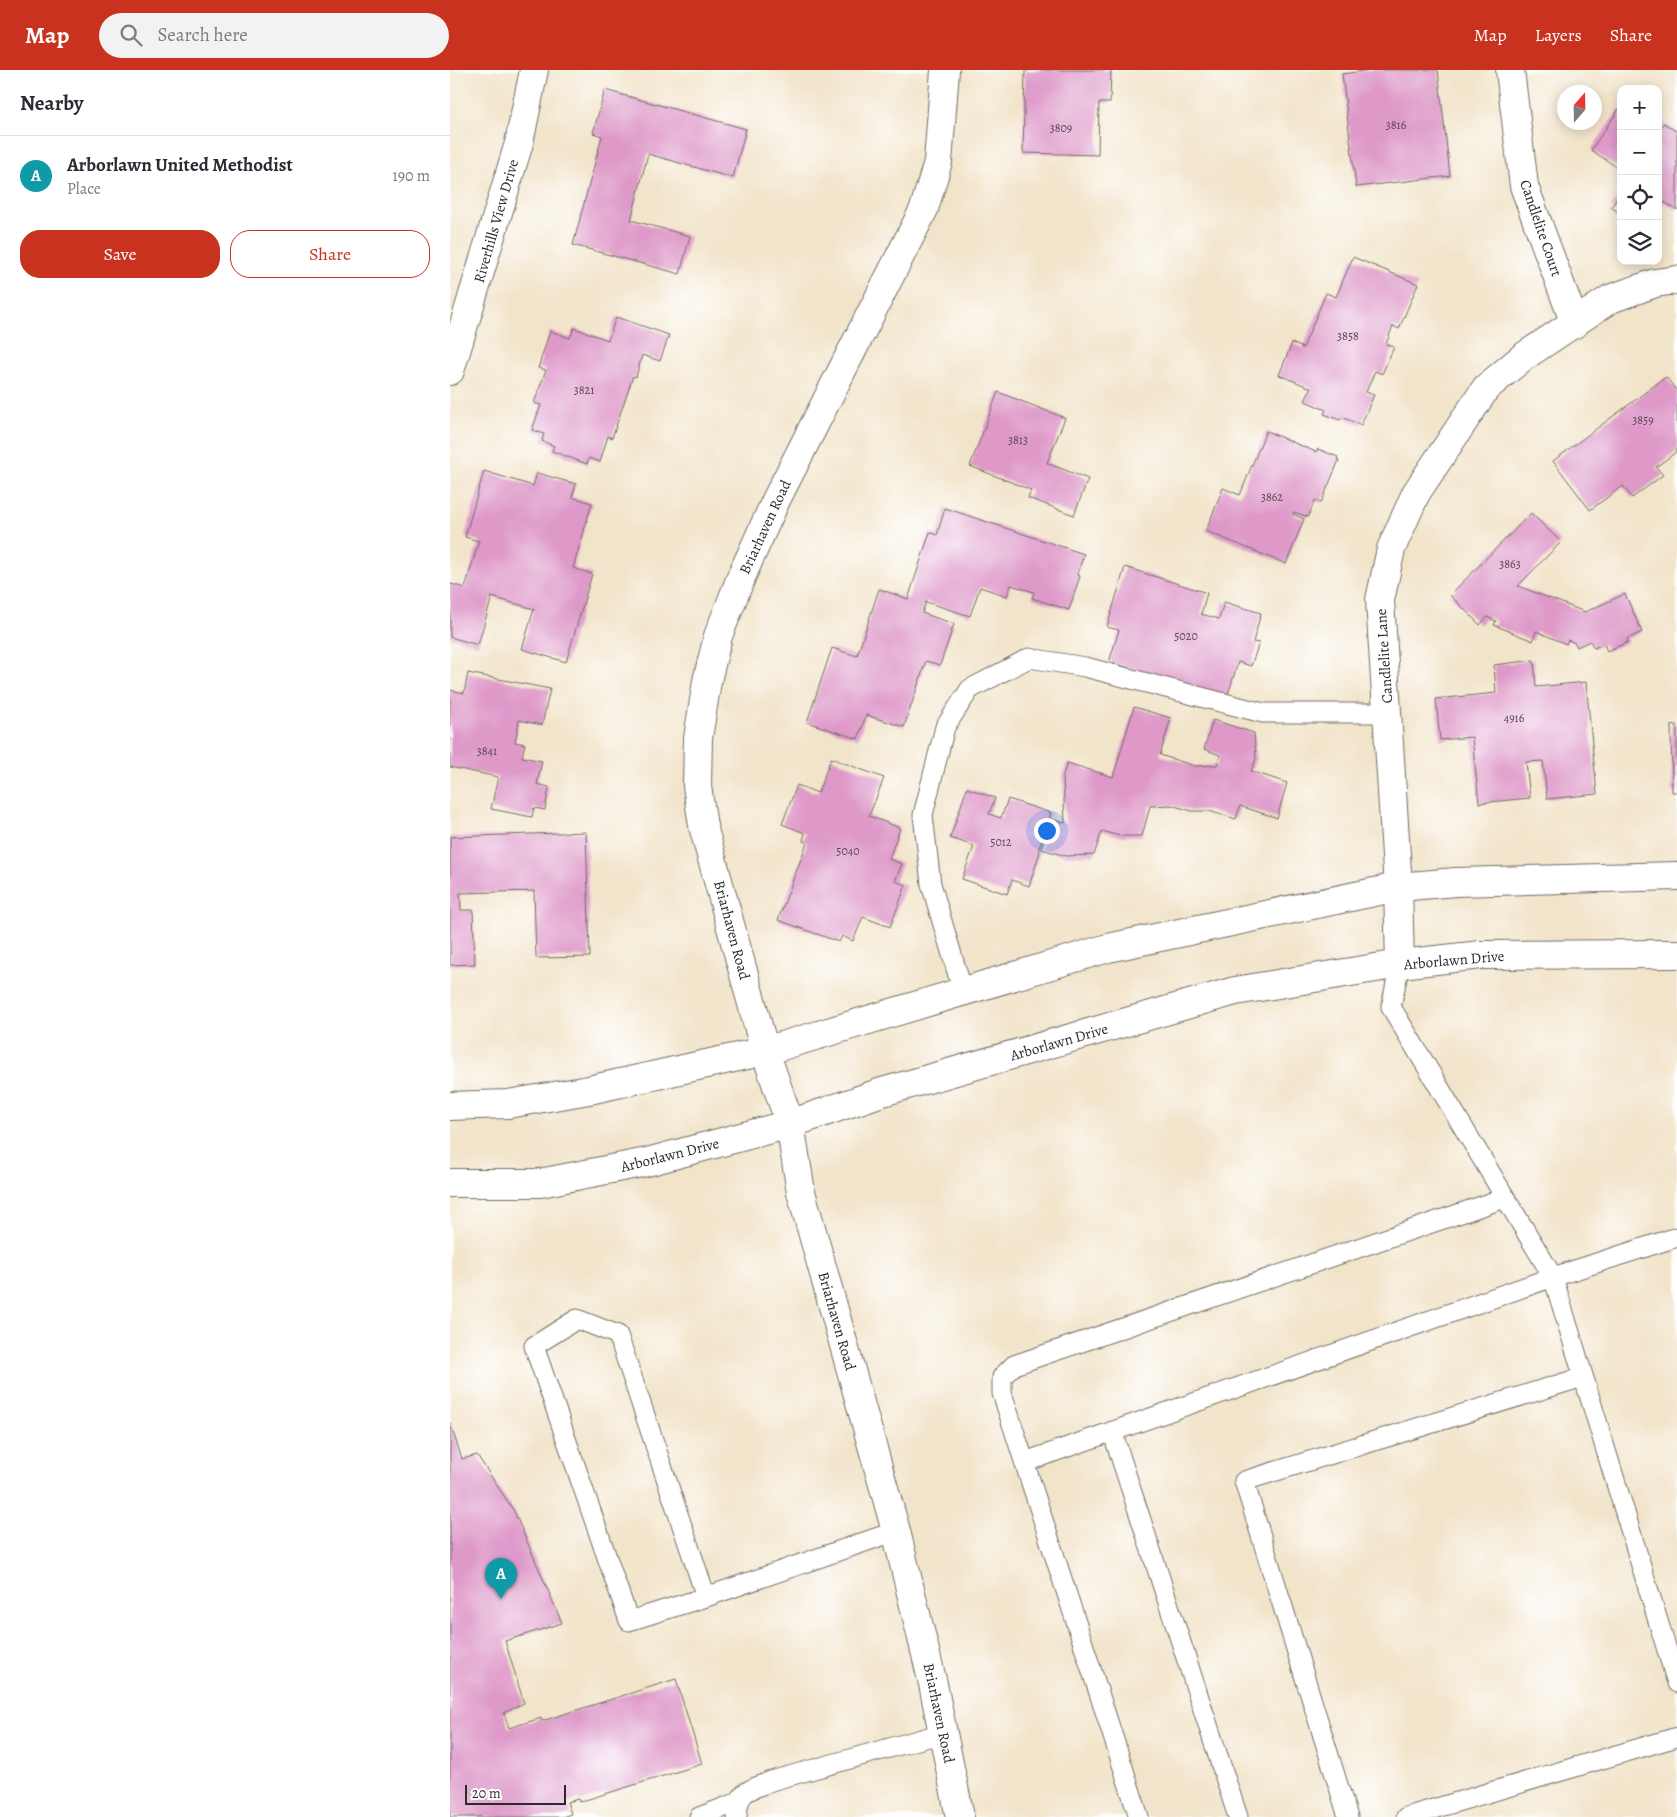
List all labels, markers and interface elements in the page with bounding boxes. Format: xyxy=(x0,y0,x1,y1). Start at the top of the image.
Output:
search box xyxy=(99,13,449,58)
text: Map xyxy=(25,19,69,51)
icon: search xyxy=(117,21,145,49)
text: Search here xyxy=(157,22,248,48)
text: Map xyxy=(1474,23,1507,47)
text: Layers xyxy=(1535,23,1582,47)
text: Share xyxy=(1610,23,1652,47)
north arrow xyxy=(1557,85,1602,130)
map controls xyxy=(1617,85,1662,265)
button: + xyxy=(1617,85,1662,130)
text: Nearby xyxy=(20,89,83,117)
house number: 3816 xyxy=(1386,117,1407,133)
house number: 3809 xyxy=(1050,120,1072,136)
button: − xyxy=(1617,130,1662,175)
text: Arborlawn United Methodist xyxy=(67,152,293,178)
street label: Riverhills View Drive xyxy=(469,157,523,285)
text: A xyxy=(31,165,41,187)
text: 190 m xyxy=(392,165,430,187)
button: locate xyxy=(1617,175,1662,220)
street label: Candlelite Court xyxy=(1515,177,1567,279)
text: Place xyxy=(67,178,101,200)
button: layers xyxy=(1617,220,1662,265)
button: Save xyxy=(20,230,220,278)
button: Share xyxy=(230,230,430,278)
house number: 3858 xyxy=(1337,328,1359,344)
house number: 3821 xyxy=(574,382,594,398)
house number: 3859 xyxy=(1632,412,1654,428)
house number: 3813 xyxy=(1008,432,1028,448)
street label: Briarhaven Road xyxy=(734,476,796,577)
house number: 3862 xyxy=(1261,489,1283,505)
house number: 3863 xyxy=(1499,556,1521,572)
street label: Candlelite Lane xyxy=(1371,608,1397,704)
house number: 5020 xyxy=(1174,628,1198,644)
house number: 4916 xyxy=(1504,710,1525,726)
house number: 3841 xyxy=(477,743,497,759)
your location xyxy=(1034,818,1060,844)
house number: 5012 xyxy=(990,834,1012,850)
house number: 5040 xyxy=(836,843,860,859)
street label: Briarhaven Road xyxy=(709,878,755,983)
street label: Arborlawn Drive xyxy=(1402,946,1505,974)
street label: Arborlawn Drive xyxy=(1007,1018,1110,1066)
street label: Arborlawn Drive xyxy=(618,1133,722,1177)
street label: Briarhaven Road xyxy=(813,1269,861,1374)
pin: A xyxy=(485,1558,517,1599)
street label: Briarhaven Road xyxy=(919,1661,960,1766)
scale bar xyxy=(465,1782,566,1805)
text: 20 m xyxy=(472,1784,501,1803)

